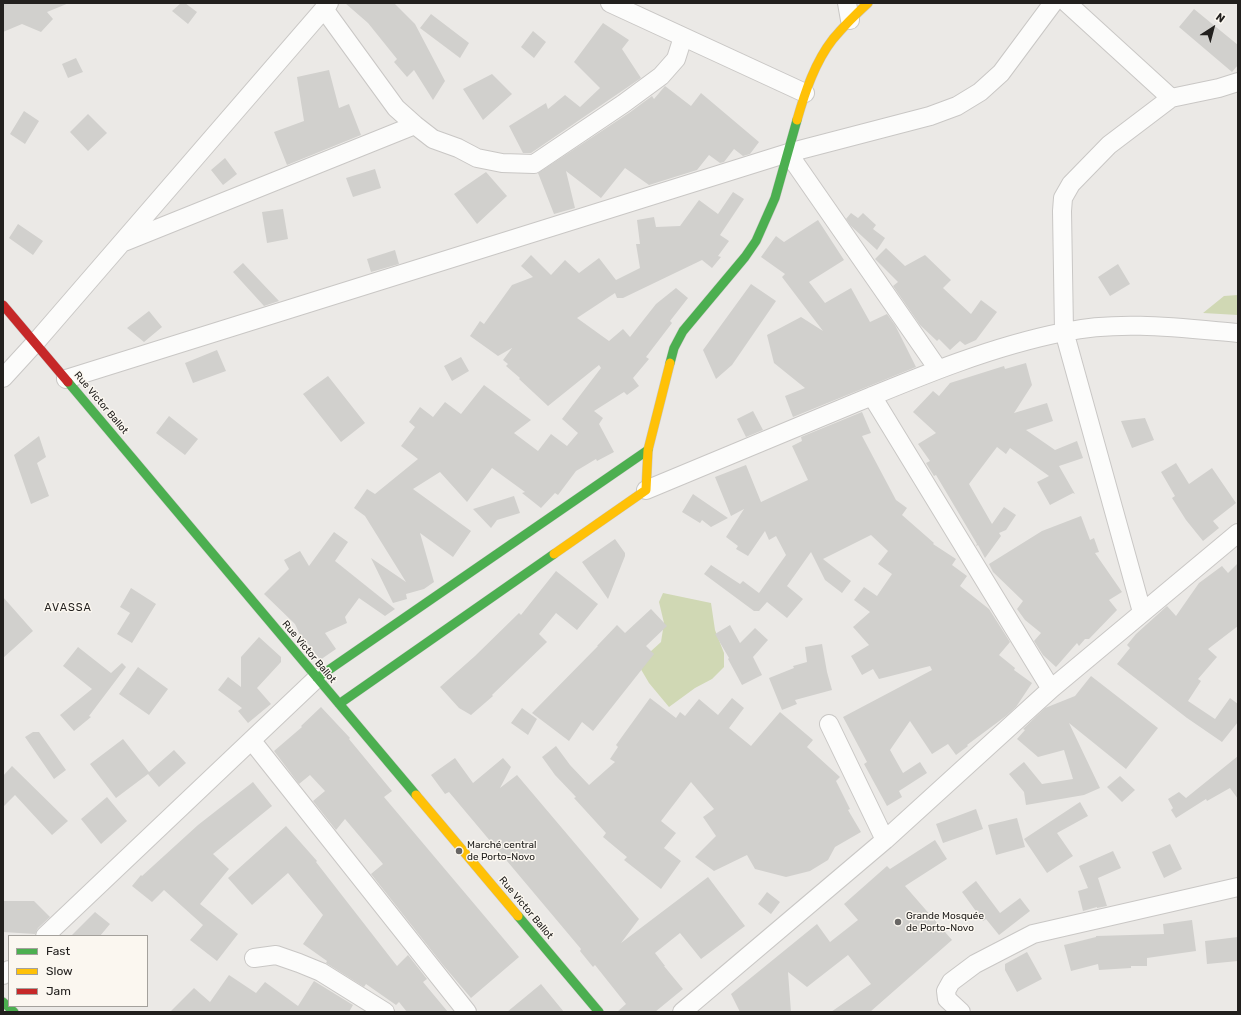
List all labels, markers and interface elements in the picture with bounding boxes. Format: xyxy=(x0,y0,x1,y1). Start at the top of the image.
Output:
north arrow xyxy=(1193,8,1233,48)
text: N xyxy=(1213,10,1227,25)
street label: Rue Victor Ballot xyxy=(71,369,131,437)
district label: AVASSA xyxy=(44,601,92,615)
street label: Rue Victor Ballot xyxy=(279,618,339,686)
place label: Marché central de Porto-Novo xyxy=(467,839,537,862)
marker: Marché central de Porto-Novo xyxy=(454,846,464,856)
street label: Rue Victor Ballot xyxy=(496,874,556,942)
place label: Grande Mosquée de Porto-Novo xyxy=(906,910,984,934)
marker: Grande Mosquée de Porto-Novo xyxy=(893,917,903,927)
legend xyxy=(8,935,148,1007)
text: Fast xyxy=(46,944,70,958)
text: Slow xyxy=(46,964,73,978)
text: Jam xyxy=(46,984,71,998)

